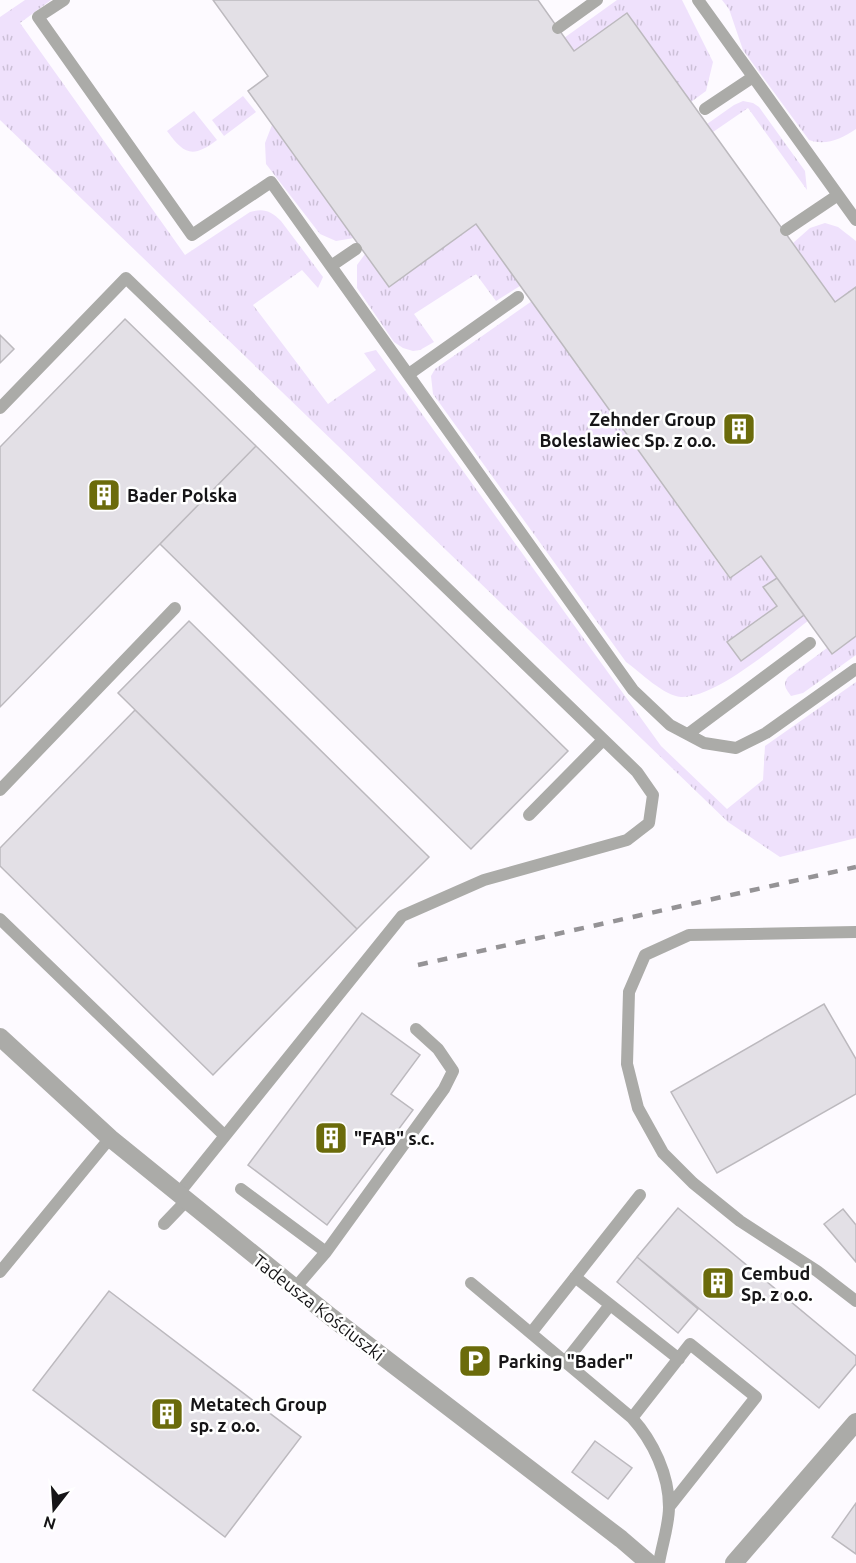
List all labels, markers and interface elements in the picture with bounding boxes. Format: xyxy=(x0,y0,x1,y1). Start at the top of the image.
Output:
place label: Zehnder Group Boleslawiec Sp. z o.o. xyxy=(539,409,716,450)
building icon: Zehnder Group Boleslawiec Sp. z o.o. xyxy=(721,411,757,447)
building icon: Bader Polska xyxy=(86,477,122,513)
place label: Bader Polska xyxy=(127,485,237,505)
building icon: "FAB" s.c. xyxy=(313,1120,349,1156)
place label: "FAB" s.c. xyxy=(354,1128,434,1148)
street label: Tadeusza Kościuszki xyxy=(250,1250,388,1364)
place label: Cembud Sp. z o.o. xyxy=(741,1263,813,1304)
building icon: Cembud Sp. z o.o. xyxy=(700,1265,736,1301)
parking icon: Parking "Bader" xyxy=(457,1343,493,1379)
place label: Parking "Bader" xyxy=(498,1351,633,1371)
place label: Metatech Group sp. z o.o. xyxy=(190,1394,327,1435)
building icon: Metatech Group sp. z o.o. xyxy=(149,1396,185,1432)
north arrow xyxy=(24,1479,84,1539)
text: N xyxy=(41,1513,58,1534)

